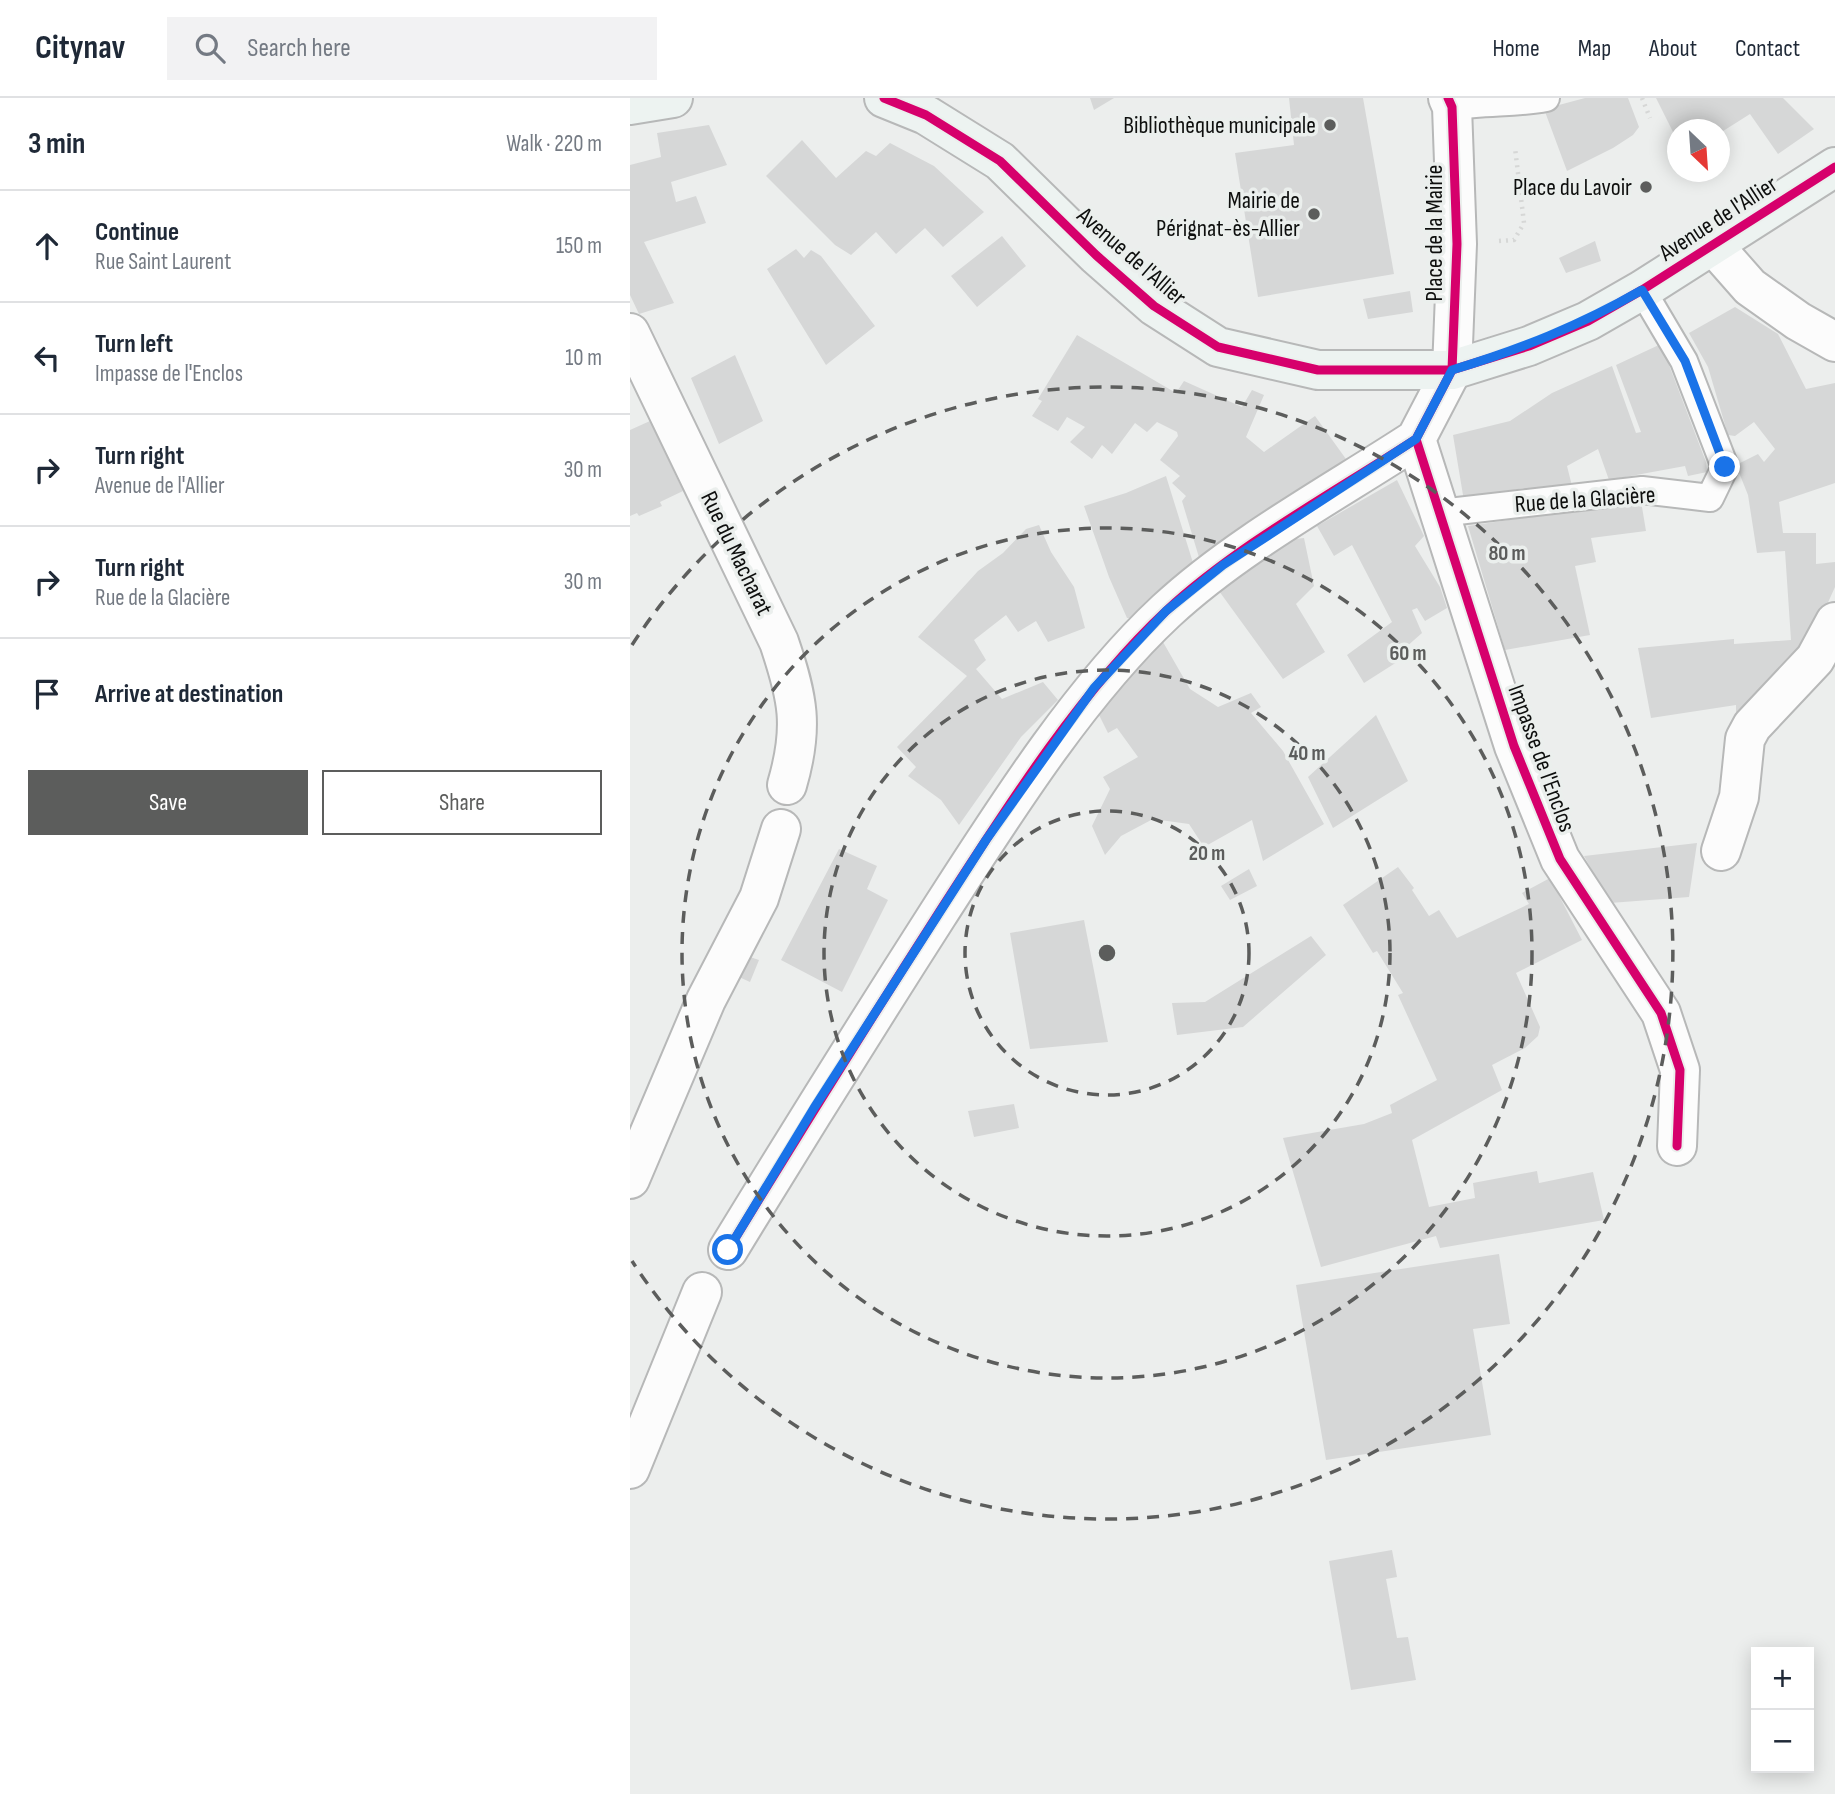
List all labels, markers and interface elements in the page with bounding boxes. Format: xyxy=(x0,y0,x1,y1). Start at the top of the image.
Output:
search box xyxy=(167,17,657,80)
text: Citynav xyxy=(35,28,125,68)
icon: search xyxy=(191,29,229,67)
text: Search here xyxy=(247,33,351,64)
text: Home xyxy=(1492,34,1540,63)
text: Map xyxy=(1578,34,1611,63)
text: About xyxy=(1649,34,1697,63)
text: Contact xyxy=(1735,34,1800,63)
place label: Bibliothèque municipale xyxy=(1123,111,1316,140)
marker: Bibliothèque municipale xyxy=(1322,117,1338,133)
north arrow xyxy=(1667,119,1730,182)
text: 3 min xyxy=(28,126,85,162)
text: Walk · 220 m xyxy=(506,130,602,158)
street label: Place de la Mairie xyxy=(1420,165,1449,301)
street label: Avenue de l'Allier xyxy=(1653,169,1783,268)
place label: Place du Lavoir xyxy=(1513,173,1632,202)
marker: Place du Lavoir xyxy=(1638,179,1654,195)
place label: Mairie de Pérignat-ès-Allier xyxy=(1156,186,1300,243)
street label: Avenue de l'Allier xyxy=(1070,200,1192,312)
marker: Mairie de Pérignat-ès-Allier xyxy=(1306,206,1322,222)
text: Continue xyxy=(95,217,179,248)
icon: ahead xyxy=(28,227,66,265)
text: 150 m xyxy=(556,232,602,260)
text: Rue Saint Laurent xyxy=(95,248,231,276)
text: Turn left xyxy=(95,329,173,360)
icon: left xyxy=(28,339,66,377)
text: 10 m xyxy=(565,344,602,372)
text: Impasse de l'Enclos xyxy=(95,360,243,388)
text: Turn right xyxy=(95,441,184,472)
icon: right xyxy=(28,451,66,489)
route end xyxy=(1709,451,1740,482)
text: 30 m xyxy=(564,456,602,484)
text: Avenue de l'Allier xyxy=(95,472,225,500)
street label: Rue de la Glacière xyxy=(1514,480,1656,519)
street label: Rue du Macharat xyxy=(694,487,779,620)
text: 80 m xyxy=(1488,541,1526,566)
text: Turn right xyxy=(95,553,184,584)
icon: right xyxy=(28,563,66,601)
text: 30 m xyxy=(564,568,602,596)
text: Rue de la Glacière xyxy=(95,584,230,612)
text: 60 m xyxy=(1389,641,1427,666)
icon: arrive xyxy=(28,675,66,713)
text: Arrive at destination xyxy=(95,679,283,710)
street label: Impasse de l'Enclos xyxy=(1502,681,1582,836)
text: 40 m xyxy=(1289,741,1325,766)
button: Save xyxy=(28,770,308,835)
button: Share xyxy=(322,770,602,835)
text: 20 m xyxy=(1189,841,1225,866)
centre of rings xyxy=(1095,941,1119,965)
route start xyxy=(712,1234,743,1265)
map controls xyxy=(1751,1647,1814,1773)
button: + xyxy=(1751,1647,1814,1710)
button: − xyxy=(1751,1710,1814,1773)

